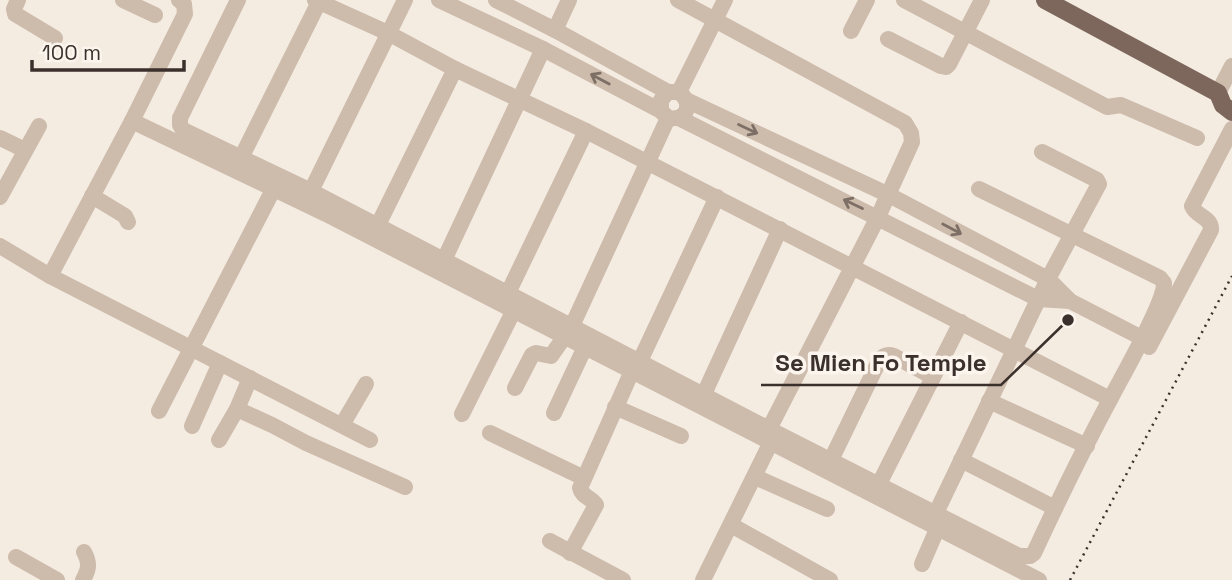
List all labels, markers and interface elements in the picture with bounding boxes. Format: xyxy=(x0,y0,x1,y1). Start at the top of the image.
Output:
scale bar xyxy=(32,28,184,72)
text: 100 m xyxy=(42,39,101,66)
one-way arrow xyxy=(590,72,611,85)
one-way arrow xyxy=(737,122,758,136)
one-way arrow xyxy=(843,197,864,211)
one-way arrow xyxy=(941,223,962,236)
callout: Se Mien Fo Temple xyxy=(761,340,1001,385)
text: Se Mien Fo Temple xyxy=(775,347,987,378)

